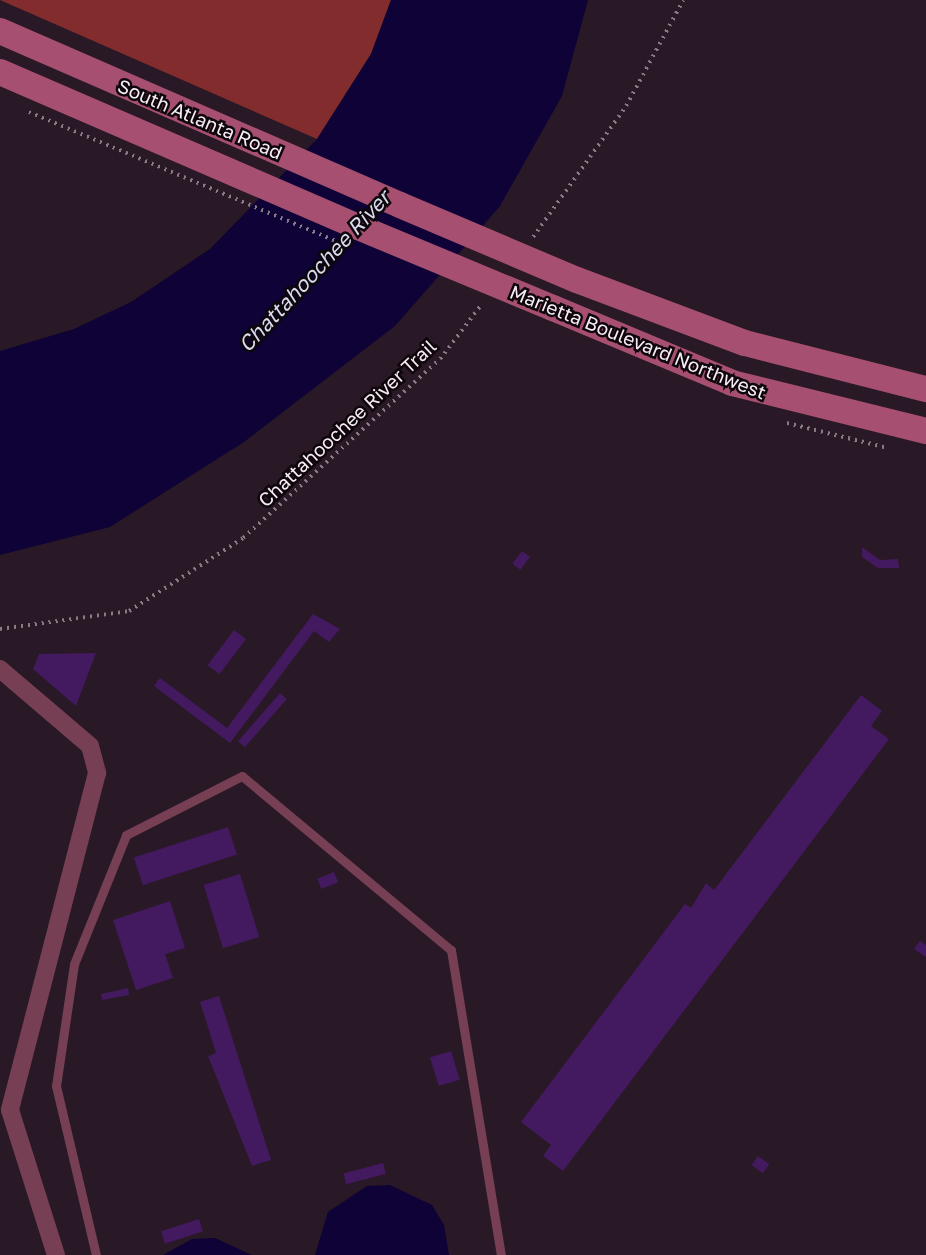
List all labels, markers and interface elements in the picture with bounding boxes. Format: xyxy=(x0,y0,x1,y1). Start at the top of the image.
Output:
street label: South Atlanta Road xyxy=(114,74,286,164)
water label: Chattahoochee River xyxy=(233,185,395,357)
street label: Marietta Boulevard Northwest xyxy=(507,280,769,404)
street label: Chattahoochee River Trail xyxy=(253,335,441,511)

